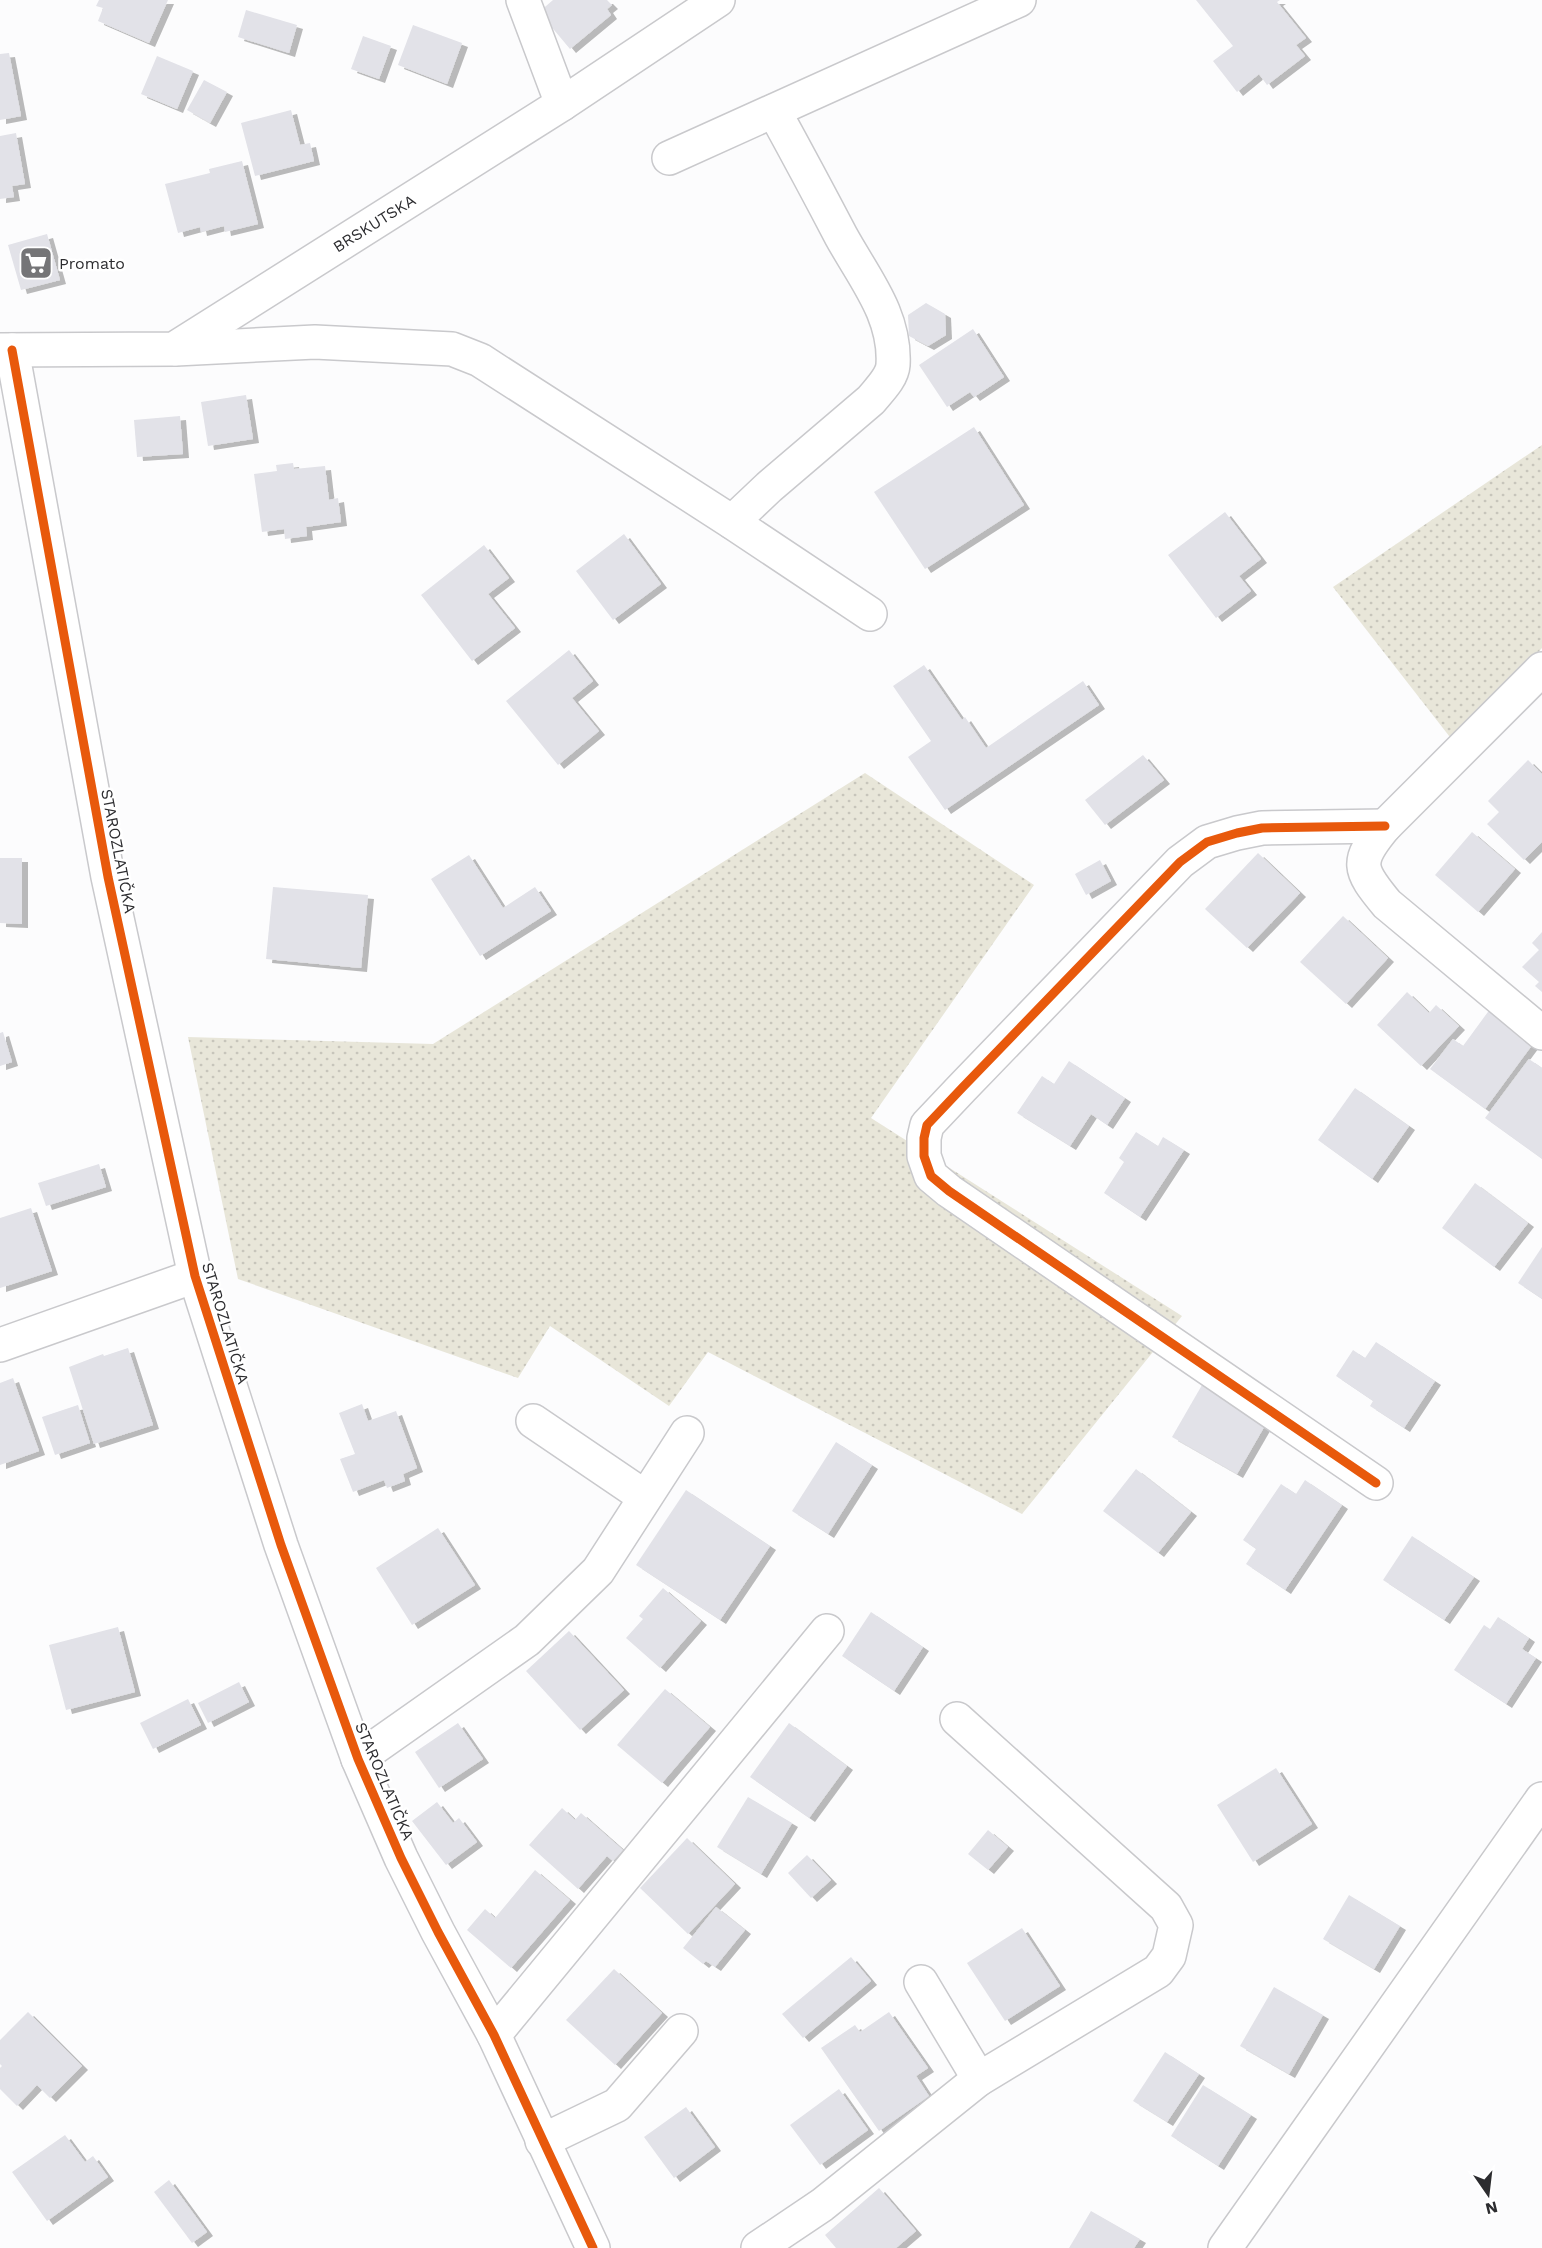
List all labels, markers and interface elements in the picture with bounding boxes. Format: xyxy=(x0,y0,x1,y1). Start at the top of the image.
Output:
street label: BRSKUTSKA xyxy=(330,190,419,256)
supermarket icon: Promato xyxy=(18,245,54,281)
place label: Promato xyxy=(59,254,125,273)
street label: STAROZLATIČKA xyxy=(97,787,140,915)
street label: STAROZLATIČKA xyxy=(198,1260,253,1387)
street label: STAROZLATIČKA xyxy=(351,1719,418,1843)
north arrow xyxy=(1458,2164,1518,2224)
text: N xyxy=(1483,2197,1500,2219)

